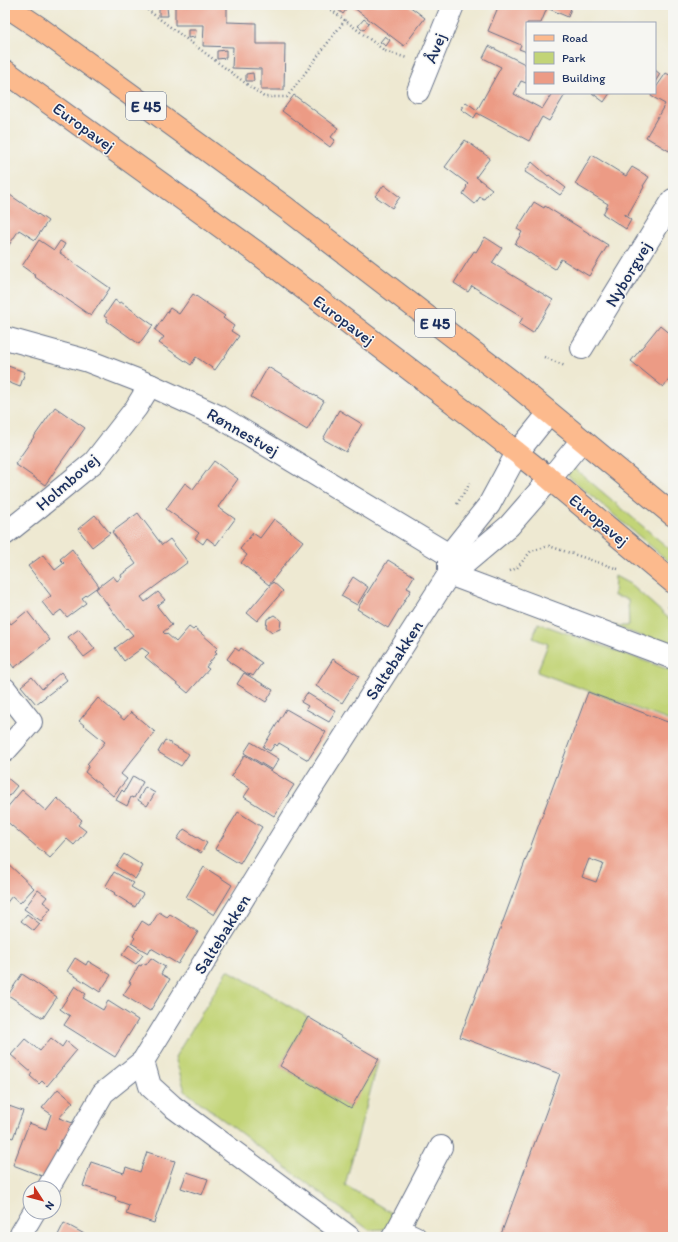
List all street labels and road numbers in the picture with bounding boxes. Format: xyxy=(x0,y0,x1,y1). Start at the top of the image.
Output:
street label: Åvej xyxy=(420,30,450,66)
road number: E 45 xyxy=(126,92,166,120)
street label: Europavej xyxy=(49,98,119,156)
street label: Nyborgvej xyxy=(601,238,655,310)
street label: Europavej xyxy=(309,291,379,349)
road number: E 45 xyxy=(415,309,455,337)
street label: Rønnestvej xyxy=(203,403,283,461)
street label: Holmbovej xyxy=(31,449,103,515)
street label: Europavej xyxy=(565,489,633,551)
street label: Saltebakken xyxy=(361,616,427,703)
street label: Saltebakken xyxy=(190,890,255,978)

